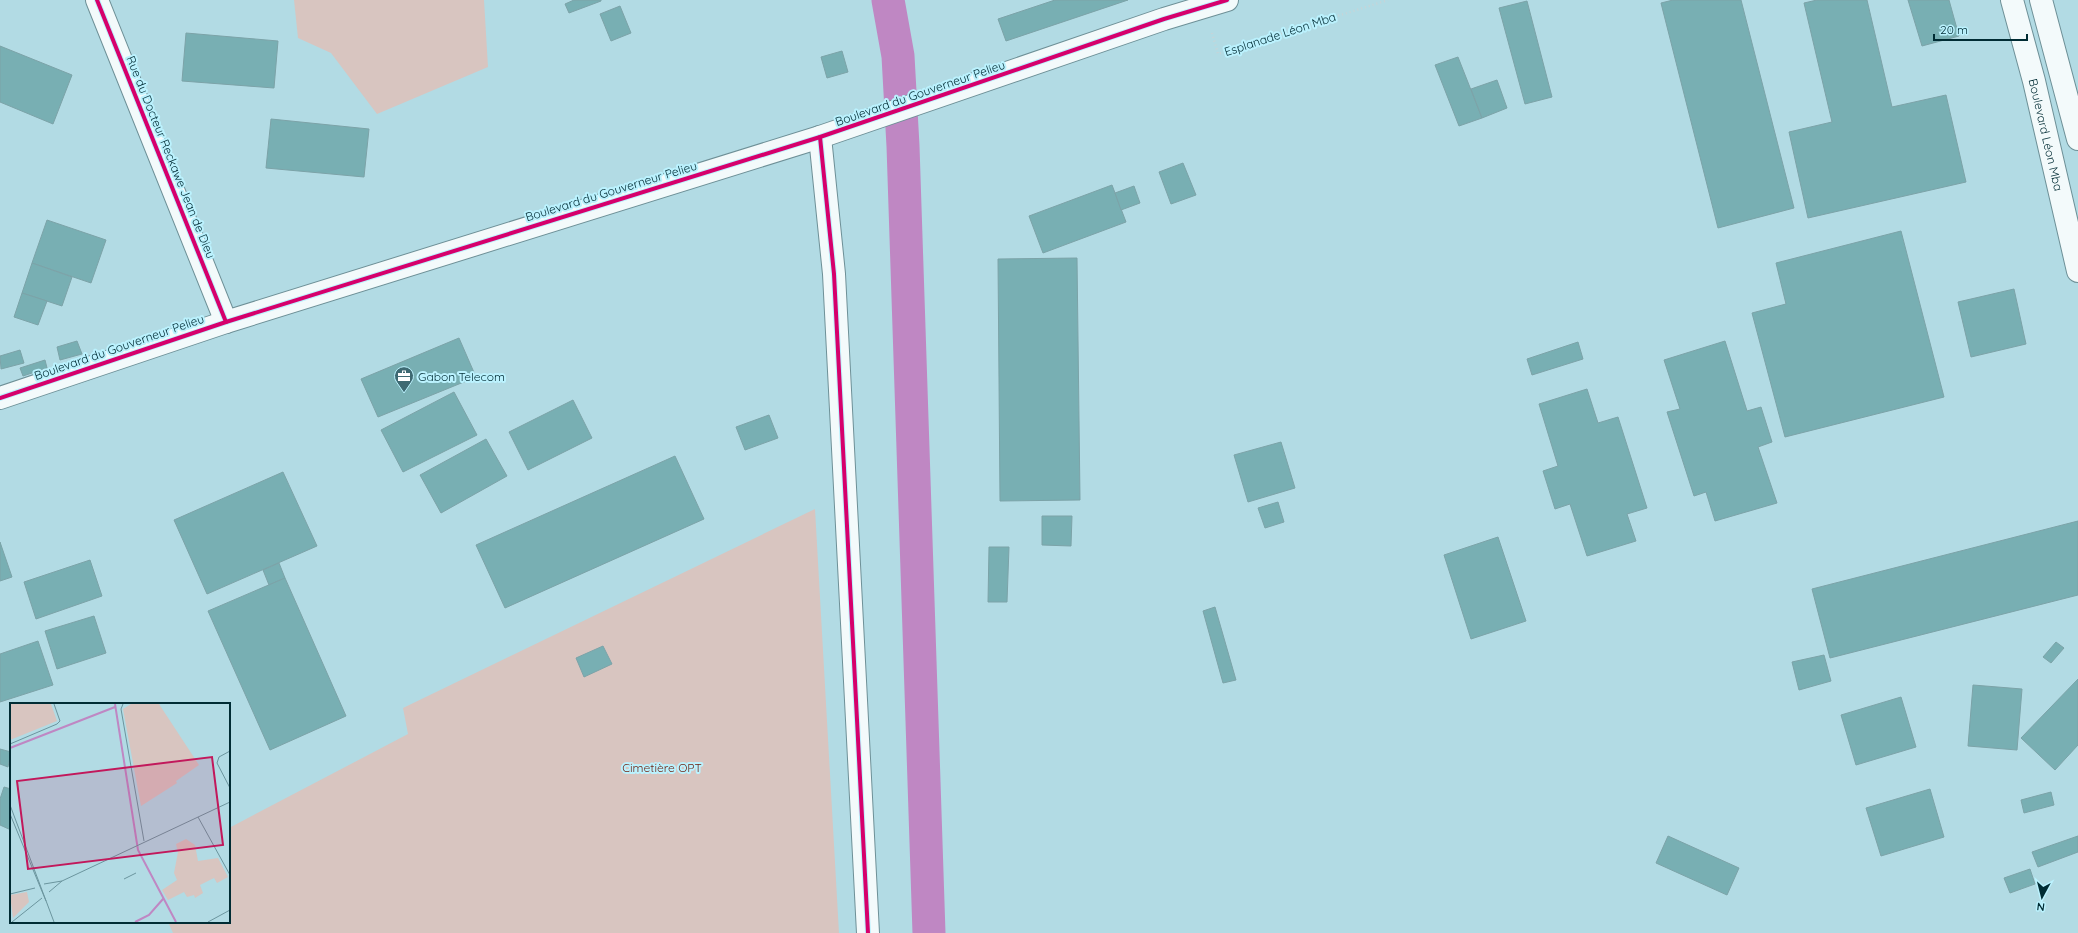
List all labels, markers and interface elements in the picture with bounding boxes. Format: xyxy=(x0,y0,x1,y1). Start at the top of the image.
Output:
street label: Esplanade Léon Mba xyxy=(1222,9,1338,59)
scale bar xyxy=(1934,16,2027,42)
text: 20 m xyxy=(1940,22,1968,37)
street label: Rue du Docteur Reckawe Jean de Dieu xyxy=(123,54,219,260)
street label: Boulevard du Gouverneur Pelieu xyxy=(833,57,1007,129)
street label: Boulevard Léon Mba xyxy=(2026,77,2067,192)
street label: Boulevard du Gouverneur Pelieu xyxy=(523,158,699,224)
street label: Boulevard du Gouverneur Pelieu xyxy=(32,311,206,383)
office icon: Gabon Telecom xyxy=(393,365,415,393)
place label: Gabon Telecom xyxy=(418,369,505,384)
inset map xyxy=(10,703,230,923)
park label: Cimetière OPT xyxy=(622,760,702,775)
north arrow xyxy=(2022,877,2062,917)
text: N xyxy=(2036,899,2046,914)

